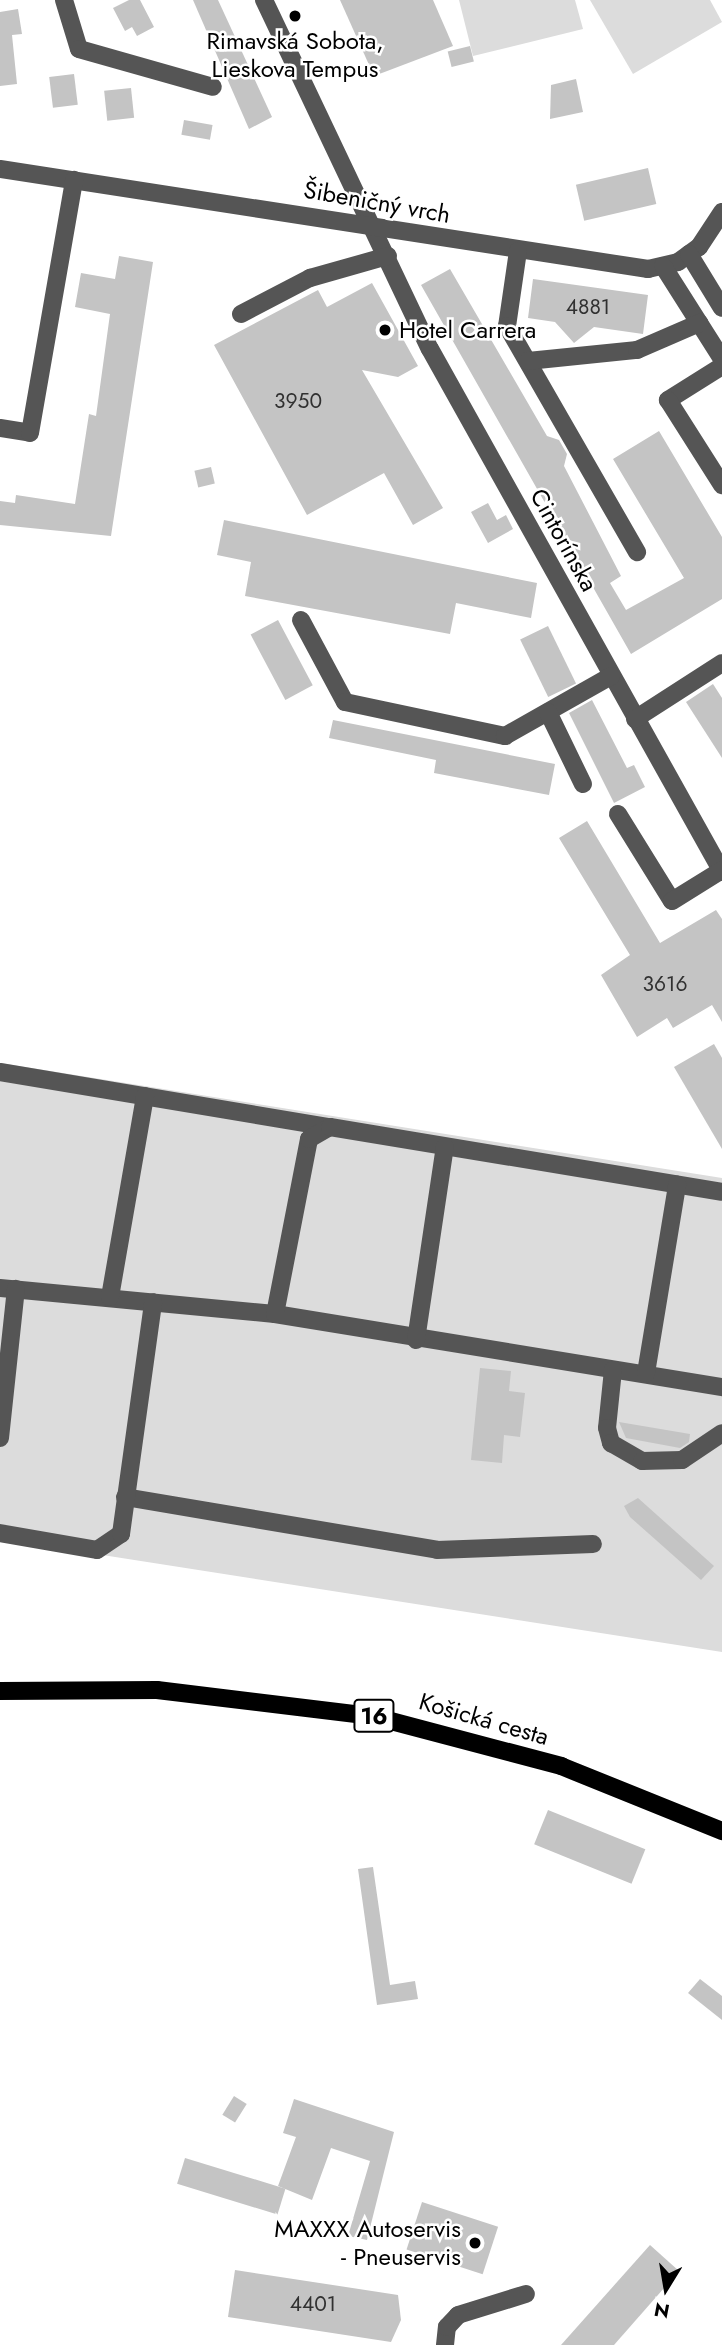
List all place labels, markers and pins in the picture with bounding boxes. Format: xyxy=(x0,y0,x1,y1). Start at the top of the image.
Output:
marker: Rimavská Sobota, Lieskova Tempus xyxy=(287,8,303,24)
place label: Rimavská Sobota, Lieskova Tempus xyxy=(206,27,384,83)
place label: Hotel Carrera xyxy=(399,316,536,344)
marker: Hotel Carrera xyxy=(377,322,393,338)
place label: MAXXX Autoservis - Pneuservis xyxy=(274,2215,461,2271)
marker: MAXXX Autoservis - Pneuservis xyxy=(467,2235,483,2251)

